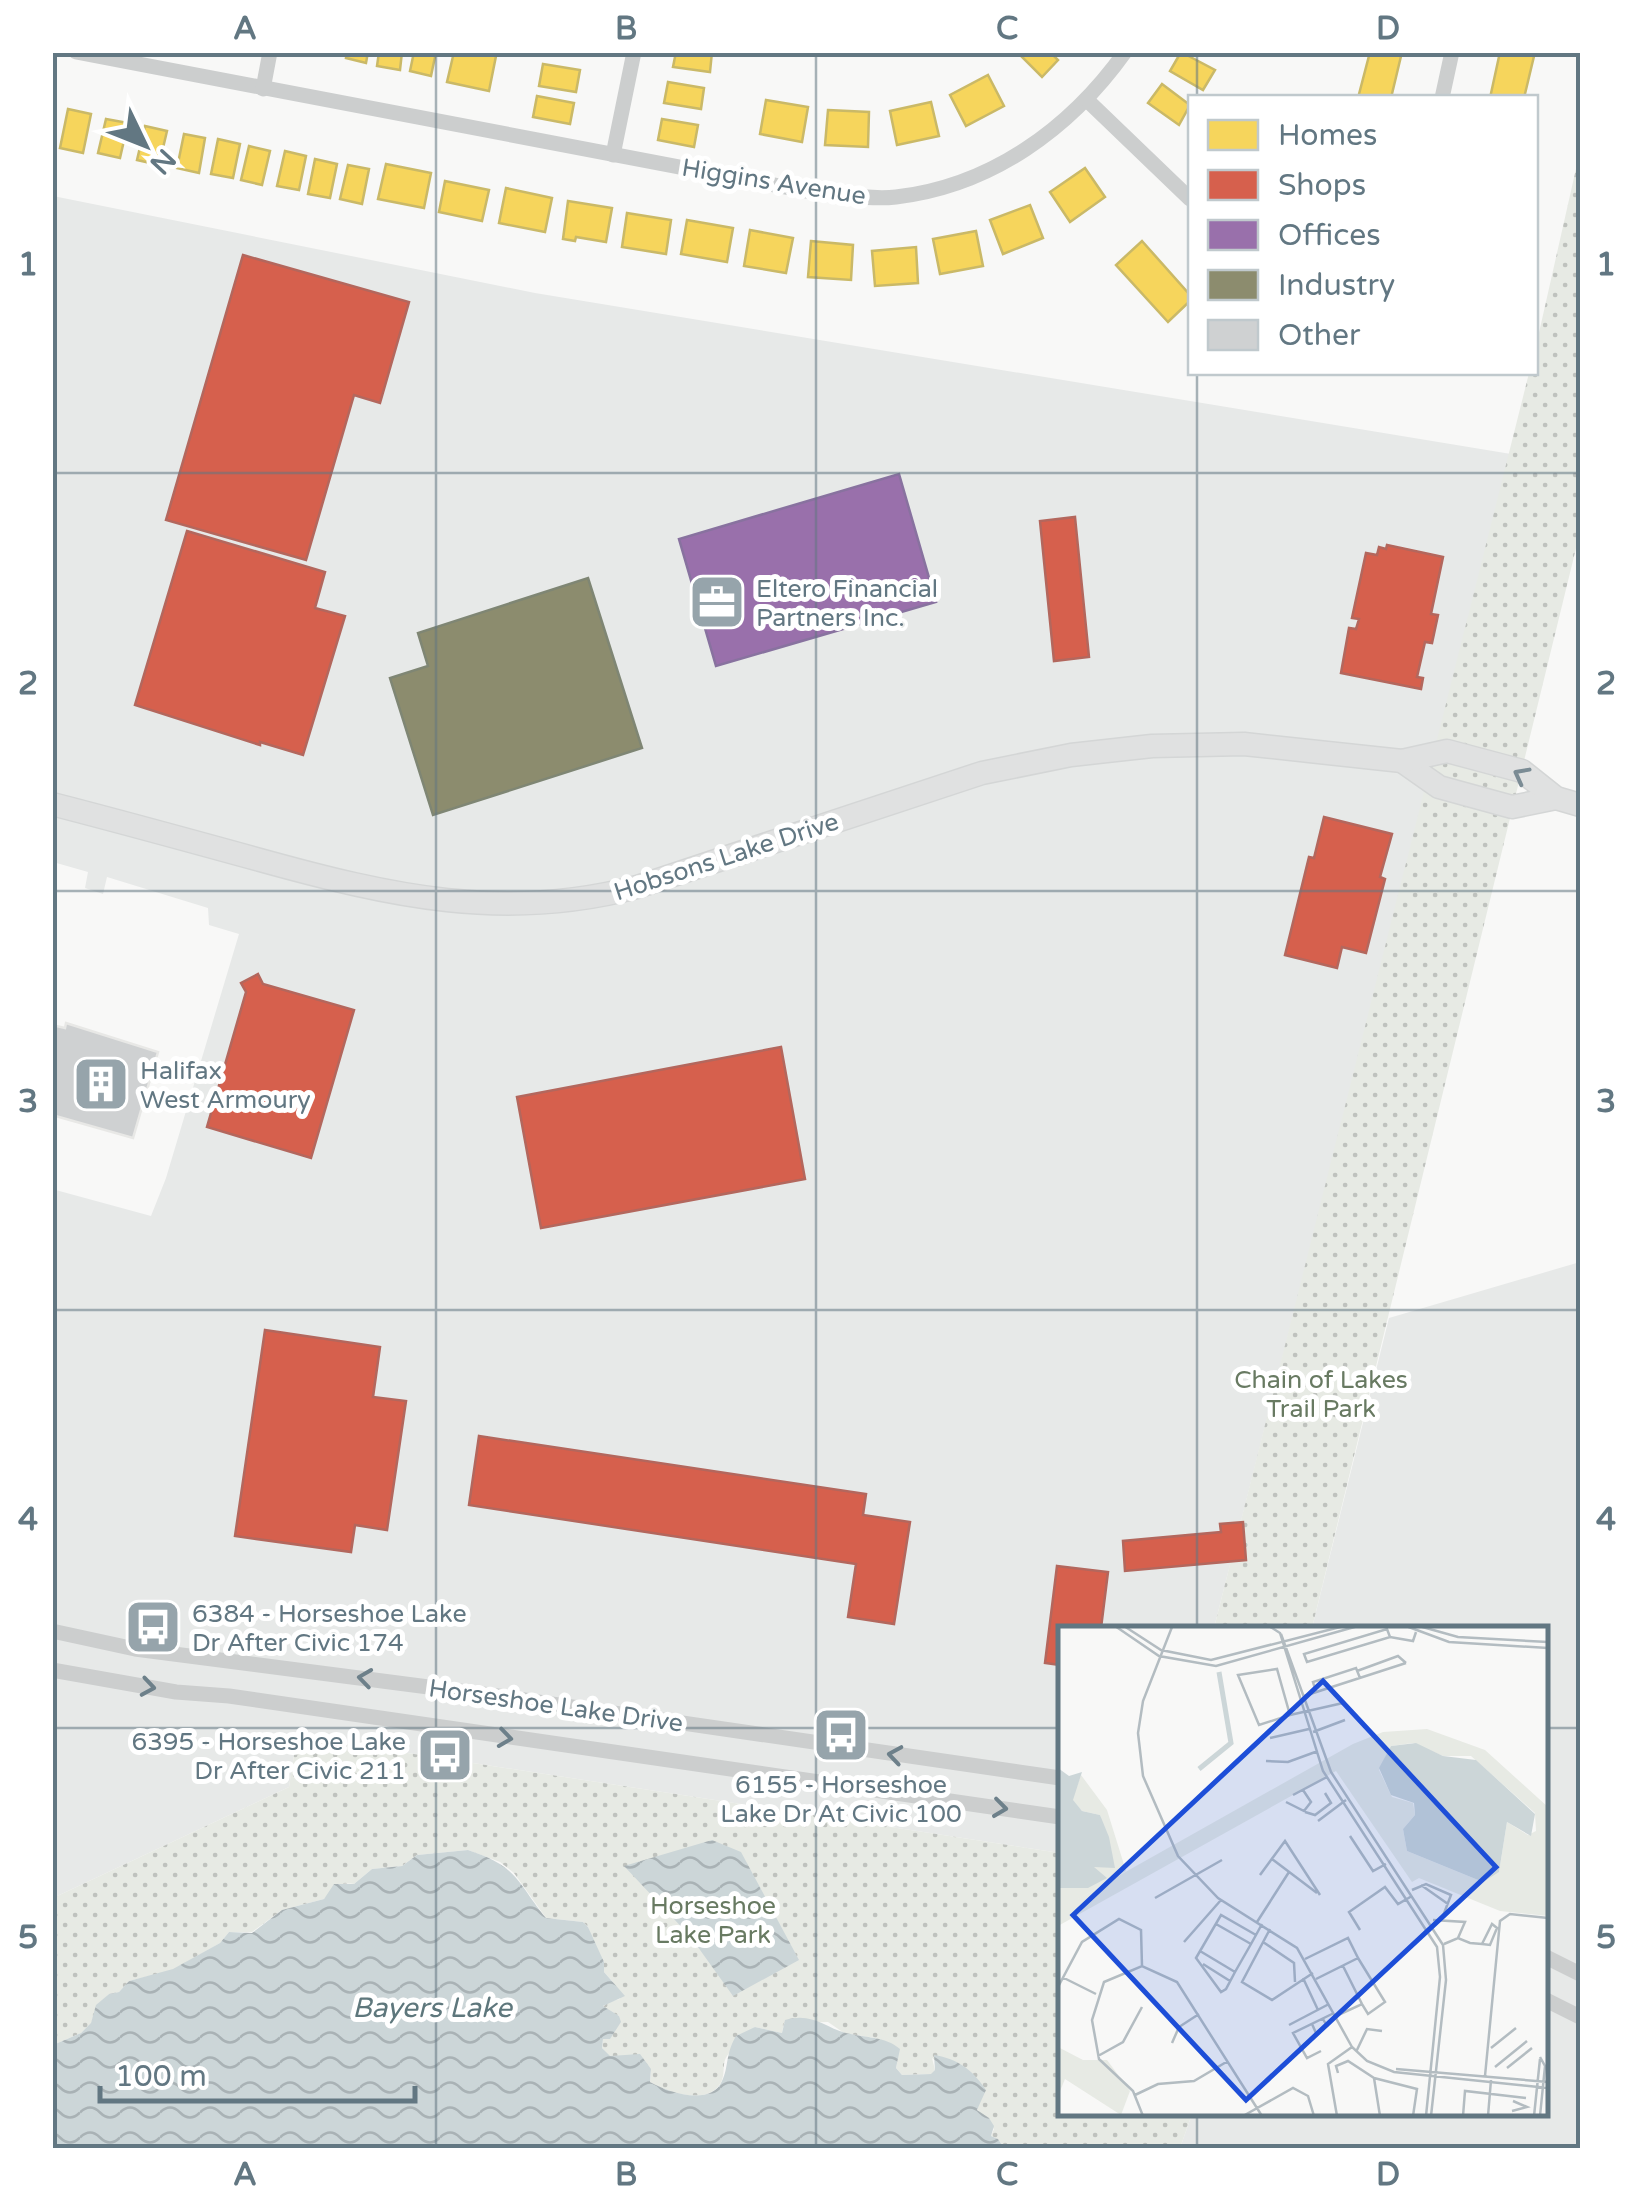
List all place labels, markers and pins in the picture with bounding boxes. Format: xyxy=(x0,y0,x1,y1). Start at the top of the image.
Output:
office icon: Eltero Financial Partners Inc. xyxy=(687,572,747,632)
place label: Eltero Financial Partners Inc. xyxy=(756,574,938,633)
building icon: Halifax West Armoury xyxy=(71,1054,131,1114)
place label: Halifax West Armoury xyxy=(140,1056,311,1115)
bus stop icon: 6384 - Horseshoe Lake Dr After Civic 174 xyxy=(123,1597,183,1657)
place label: 6384 - Horseshoe Lake Dr After Civic 174 xyxy=(192,1599,467,1658)
bus stop icon: 6155 - Horseshoe Lake Dr At Civic 100 xyxy=(811,1705,871,1765)
bus stop icon: 6395 - Horseshoe Lake Dr After Civic 211 xyxy=(415,1725,475,1785)
place label: 6395 - Horseshoe Lake Dr After Civic 211 xyxy=(131,1727,406,1786)
place label: 6155 - Horseshoe Lake Dr At Civic 100 xyxy=(720,1770,962,1829)

